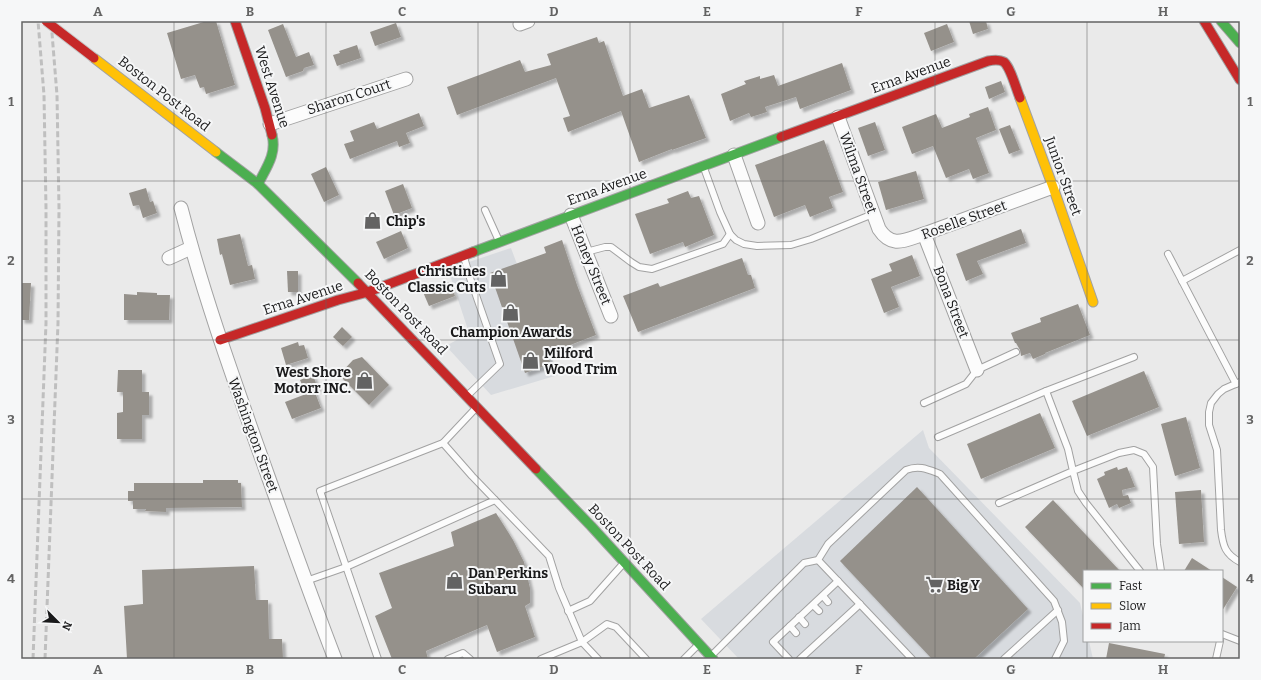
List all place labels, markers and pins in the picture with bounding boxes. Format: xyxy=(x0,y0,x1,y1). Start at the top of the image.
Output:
shop icon: Chip's xyxy=(363,211,383,231)
place label: Chip's xyxy=(386,213,426,230)
place label: Christines Classic Cuts xyxy=(408,263,486,296)
shop icon: Christines Classic Cuts xyxy=(489,269,509,289)
shop icon: Champion Awards xyxy=(501,302,521,322)
place label: Champion Awards xyxy=(450,324,572,341)
place label: Milford Wood Trim xyxy=(544,345,618,378)
shop icon: Milford Wood Trim xyxy=(521,351,541,371)
place label: West Shore Motorr INC. xyxy=(274,364,351,397)
shop icon: West Shore Motorr INC. xyxy=(354,370,374,390)
place label: Dan Perkins Subaru xyxy=(468,565,548,598)
shop icon: Dan Perkins Subaru xyxy=(445,571,465,591)
supermarket icon: Big Y xyxy=(924,575,944,595)
place label: Big Y xyxy=(947,577,981,594)

